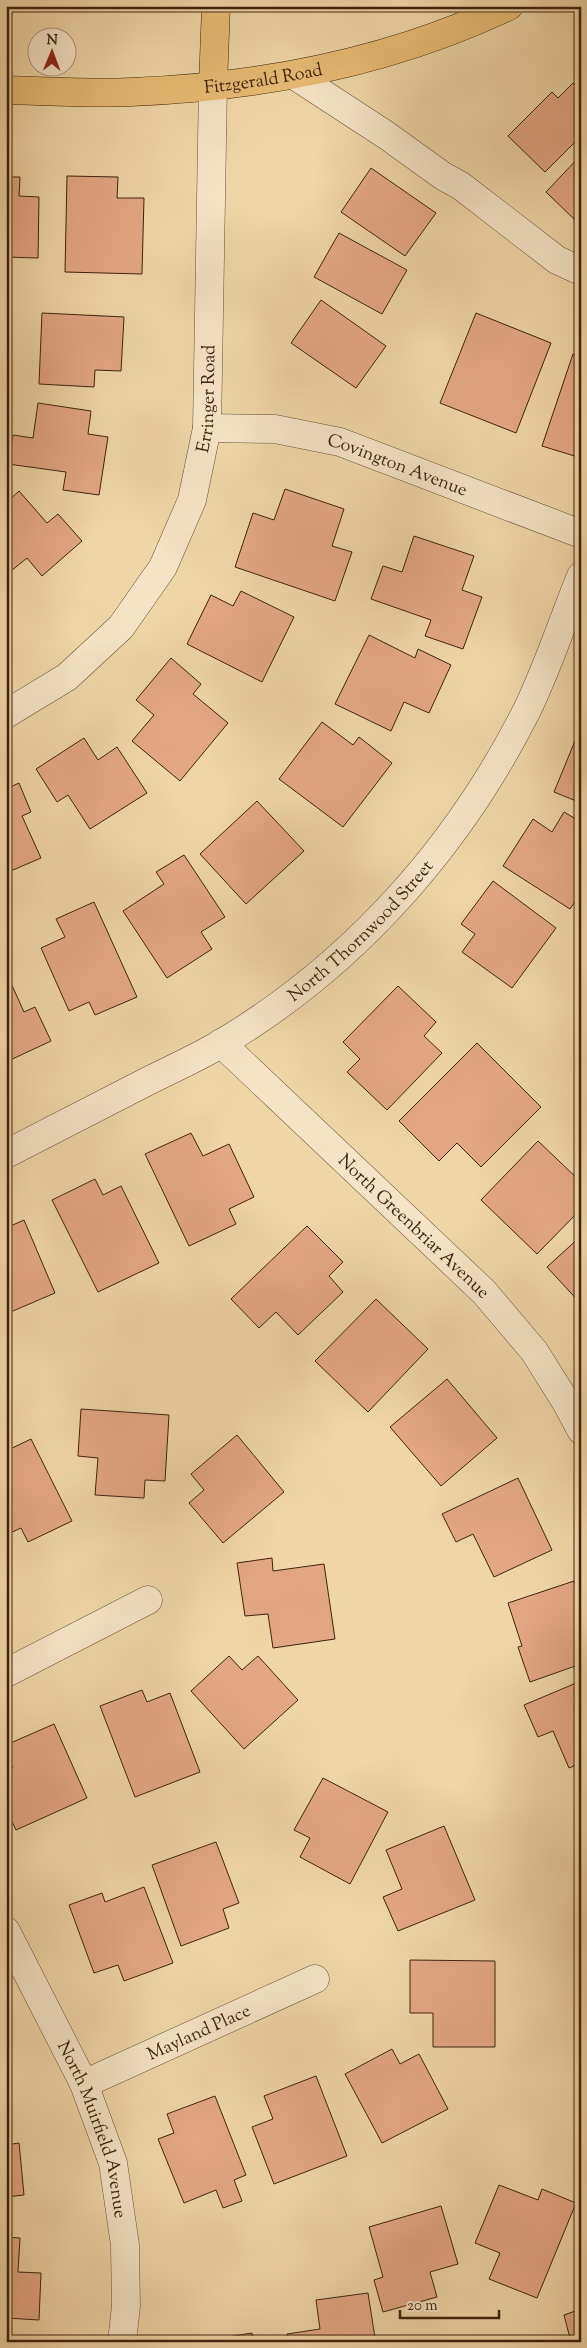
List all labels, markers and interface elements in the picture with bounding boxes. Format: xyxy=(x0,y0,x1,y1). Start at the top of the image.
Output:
north arrow xyxy=(28,28,78,78)
text: N xyxy=(46,31,58,51)
street label: Fitzgerald Road xyxy=(203,58,325,102)
street label: Erringer Road xyxy=(191,344,223,455)
street label: Covington Avenue xyxy=(325,429,471,504)
street label: North Thornwood Street xyxy=(283,855,441,1009)
street label: North Greenbriar Avenue xyxy=(331,1149,495,1306)
street label: Mayland Place xyxy=(144,1999,255,2068)
street label: North Muirfield Avenue xyxy=(49,2037,132,2220)
scale bar xyxy=(400,2288,498,2320)
text: 20 m xyxy=(407,2296,438,2317)

